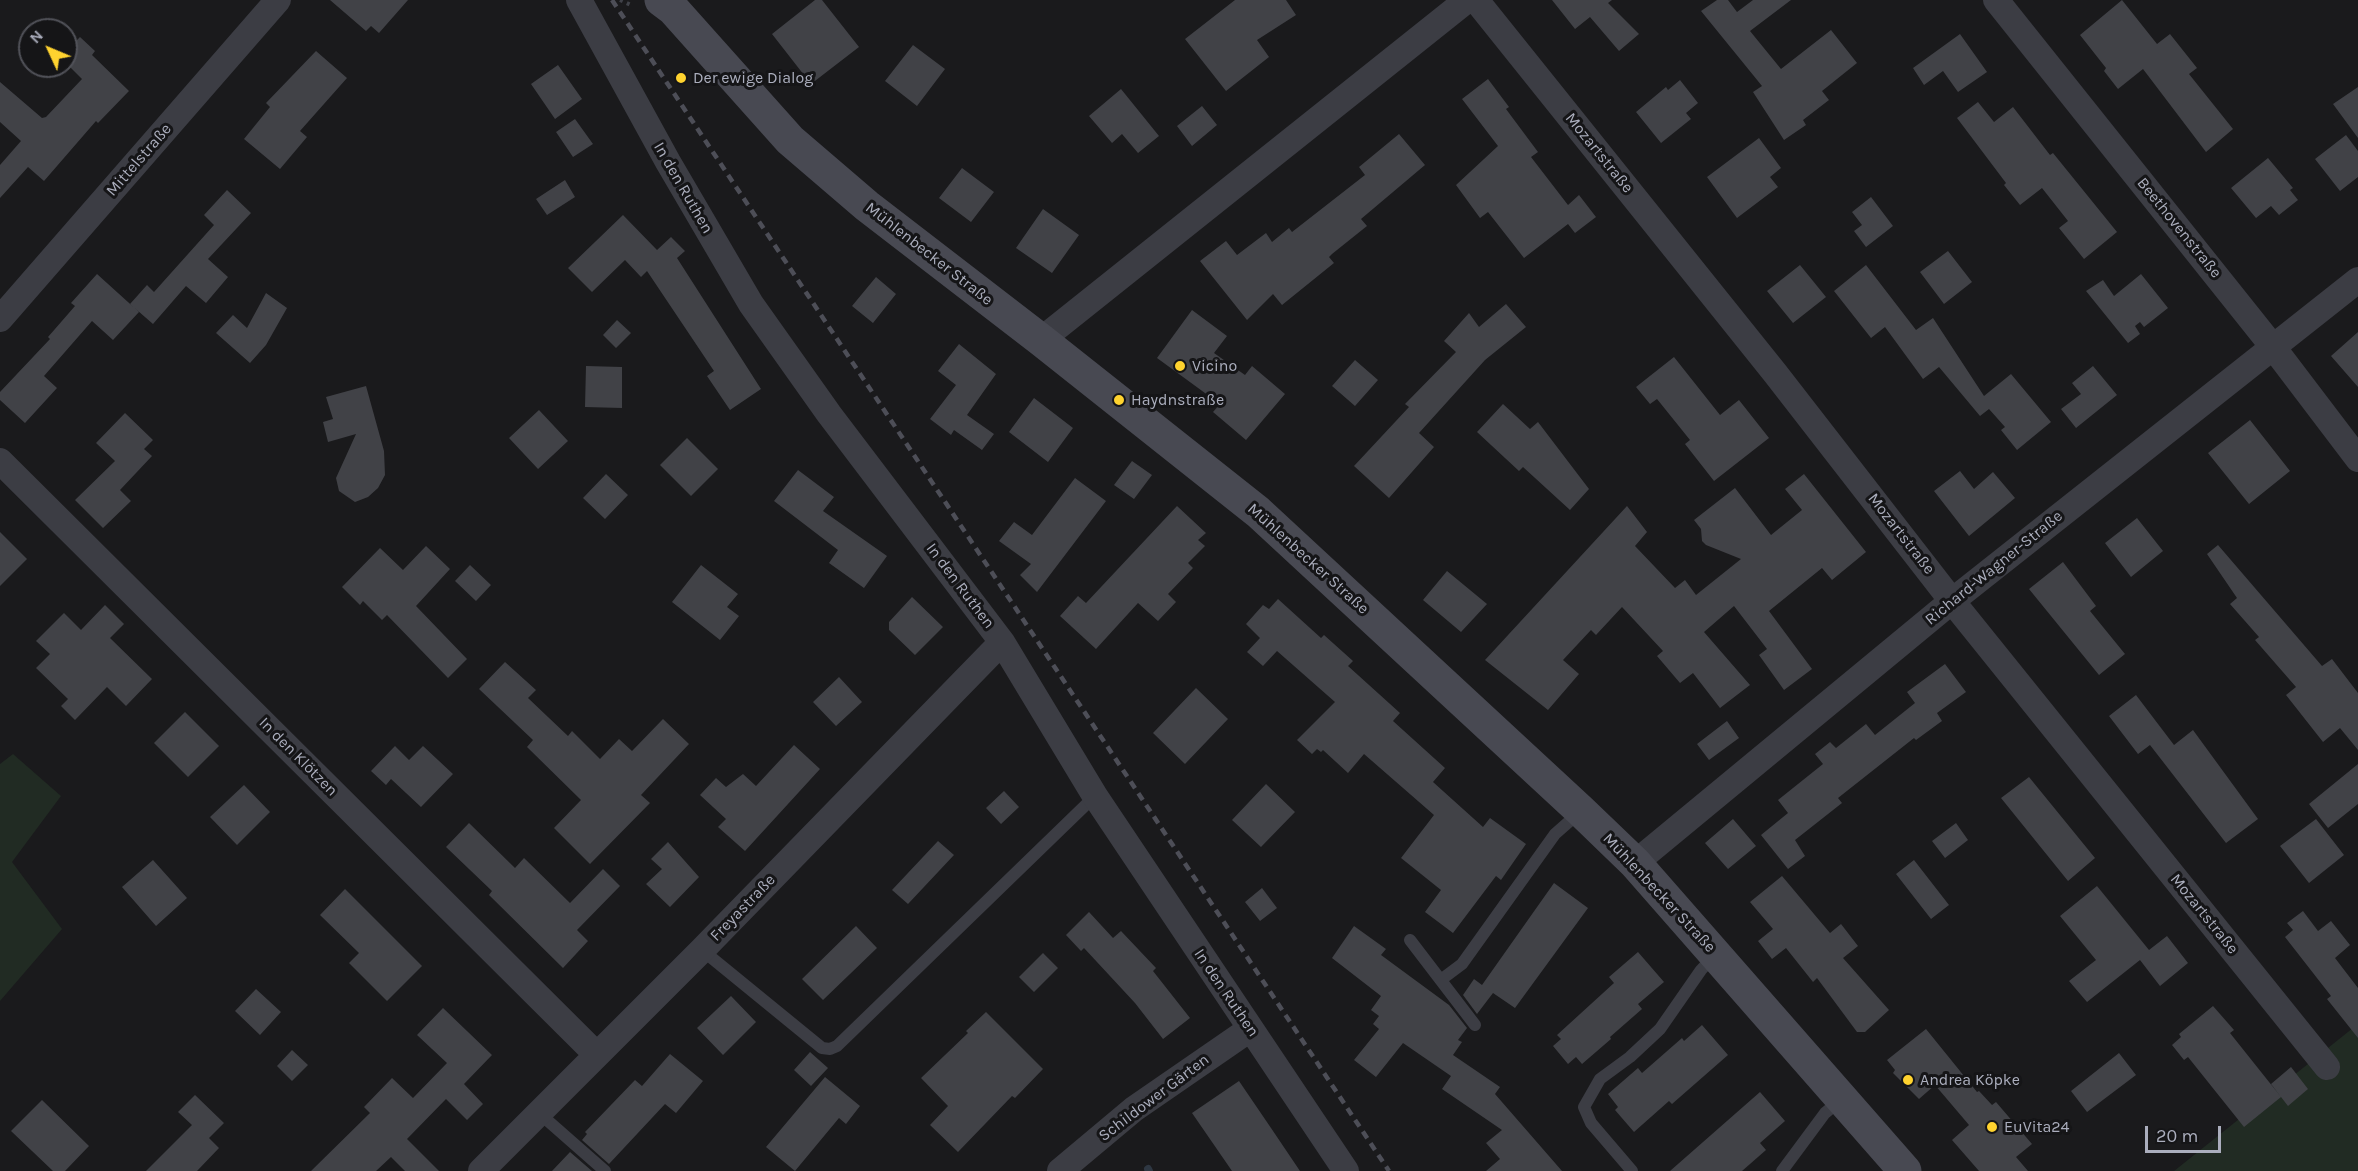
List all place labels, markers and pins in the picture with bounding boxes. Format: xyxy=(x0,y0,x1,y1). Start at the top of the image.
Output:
place label: Der ewige Dialog xyxy=(693,68,813,88)
marker: Der ewige Dialog xyxy=(674,71,688,85)
place label: Vicino xyxy=(1192,356,1237,376)
marker: Vicino xyxy=(1173,359,1187,373)
place label: Haydnstraße xyxy=(1131,390,1224,410)
marker: Haydnstraße xyxy=(1112,393,1126,407)
place label: Andrea Köpke xyxy=(1920,1070,2020,1090)
marker: Andrea Köpke xyxy=(1901,1073,1915,1087)
place label: EuVita24 xyxy=(2004,1117,2069,1137)
marker: EuVita24 xyxy=(1985,1120,1999,1134)

